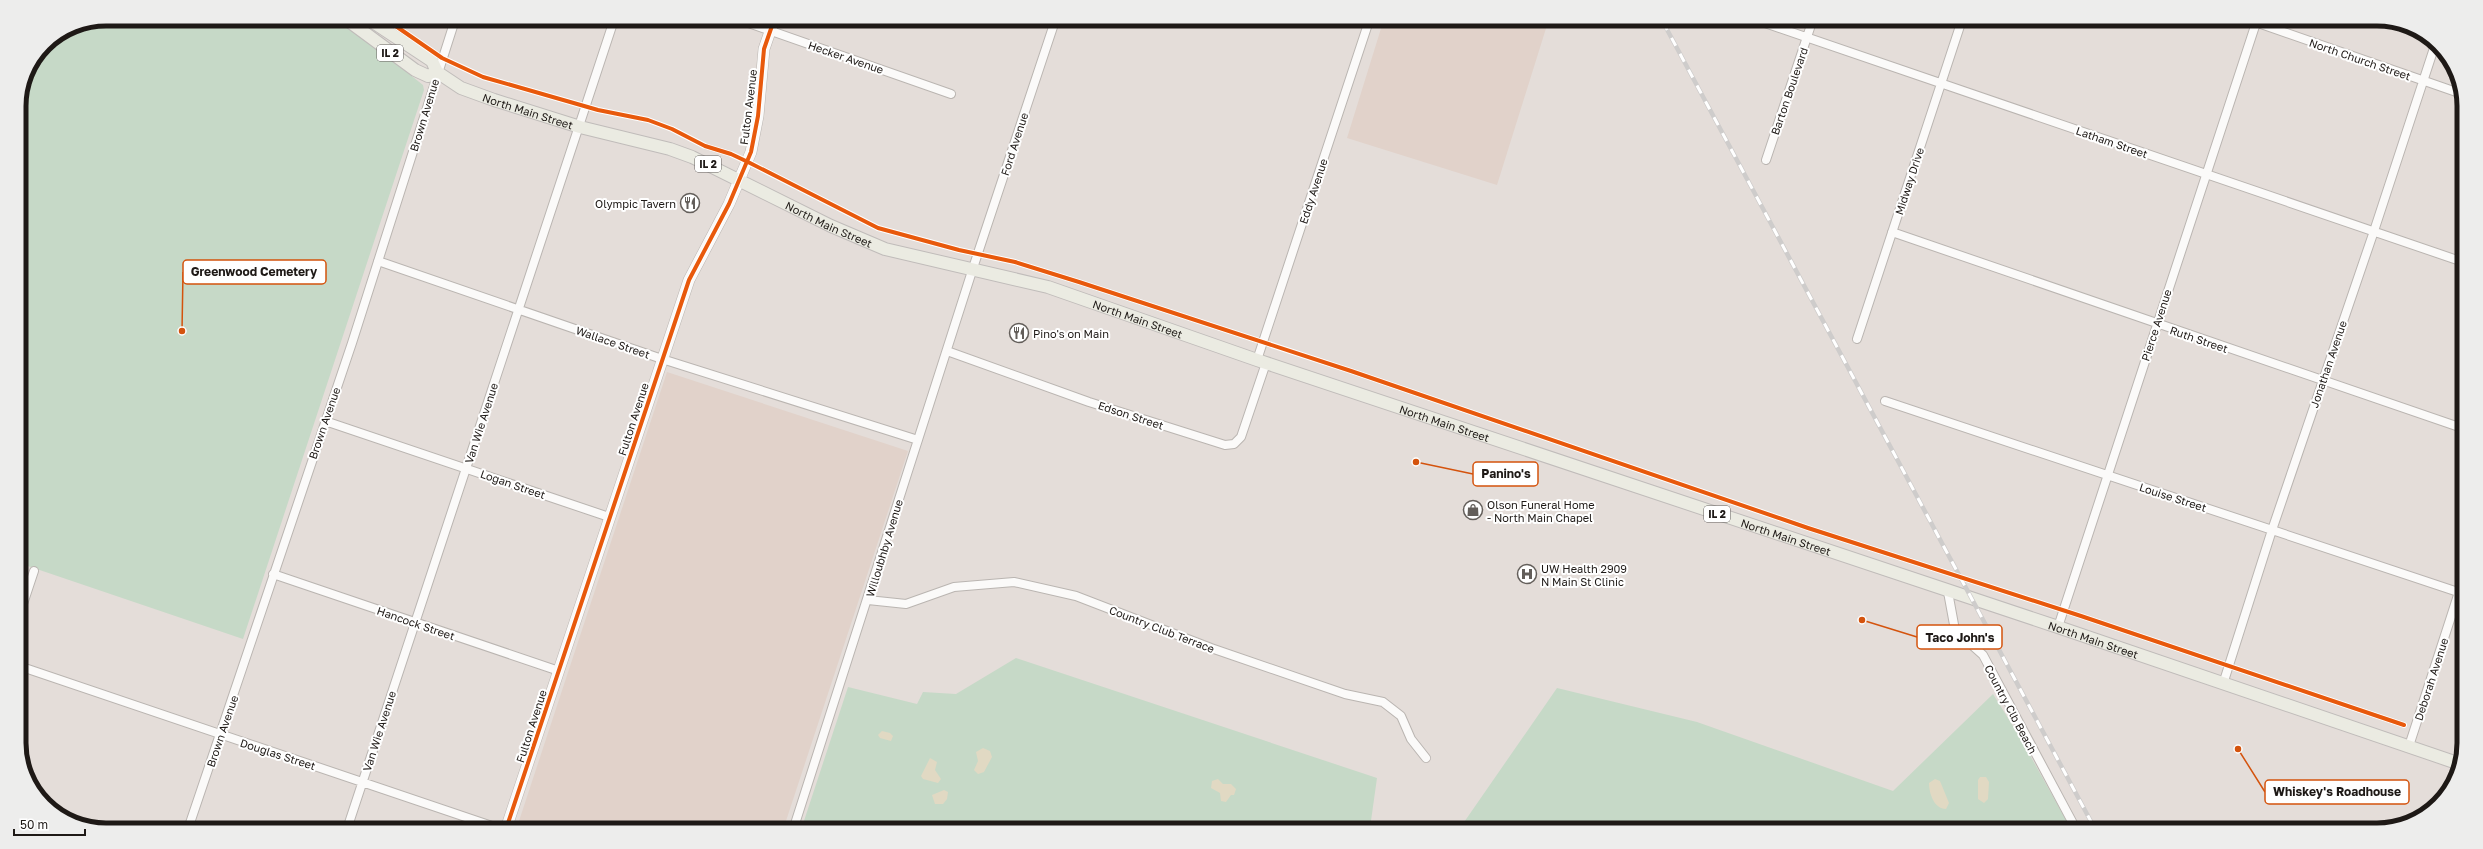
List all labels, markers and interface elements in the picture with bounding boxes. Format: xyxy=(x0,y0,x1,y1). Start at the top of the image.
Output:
street label: North Church Street xyxy=(2308,36,2412,82)
street label: Hecker Avenue xyxy=(807,38,885,76)
road number: IL 2 xyxy=(377,45,403,61)
street label: Barton Boulevard xyxy=(1768,45,1810,137)
street label: Fulton Avenue xyxy=(737,69,759,145)
street label: Brown Avenue xyxy=(407,77,441,153)
street label: North Main Street xyxy=(481,90,575,131)
street label: Ford Avenue xyxy=(998,111,1030,177)
street label: Latham Street xyxy=(2074,124,2150,160)
street label: Midway Drive xyxy=(1892,146,1926,216)
road number: IL 2 xyxy=(695,156,721,172)
street label: Eddy Avenue xyxy=(1296,157,1330,225)
restaurant icon: Olympic Tavern xyxy=(679,192,701,214)
place label: Olympic Tavern xyxy=(595,197,676,210)
street label: North Main Street xyxy=(783,198,874,249)
callout: Greenwood Cemetery xyxy=(183,260,326,284)
text: Greenwood Cemetery xyxy=(191,264,318,279)
street label: Pierce Avenue xyxy=(2138,287,2174,363)
street label: North Main Street xyxy=(1091,297,1184,340)
street label: Jonathan Avenue xyxy=(2307,319,2349,409)
restaurant icon: Pino's on Main xyxy=(1008,322,1030,344)
street label: Wallace Street xyxy=(574,323,652,361)
street label: Ruth Street xyxy=(2168,323,2230,355)
place label: Pino's on Main xyxy=(1033,327,1109,340)
street label: Van Wie Avenue xyxy=(462,381,500,465)
street label: Fulton Avenue xyxy=(615,381,651,457)
street label: Brown Avenue xyxy=(306,385,342,461)
street label: Edson Street xyxy=(1097,398,1165,432)
street label: North Main Street xyxy=(1398,401,1491,444)
callout: Panino's xyxy=(1473,462,1538,486)
text: Panino's xyxy=(1481,466,1531,481)
street label: Logan Street xyxy=(479,467,547,501)
street label: Louise Street xyxy=(2138,480,2208,514)
street label: Willoubhby Avenue xyxy=(863,498,905,598)
place label: Olson Funeral Home - North Main Chapel xyxy=(1487,498,1595,524)
shop icon: Olson Funeral Home - North Main Chapel xyxy=(1462,499,1484,521)
road number: IL 2 xyxy=(1704,506,1730,522)
street label: North Main Street xyxy=(1739,515,1833,557)
place label: UW Health 2909 N Main St Clinic xyxy=(1541,562,1627,588)
hospital icon: UW Health 2909 N Main St Clinic xyxy=(1516,563,1538,585)
street label: Country Club Terrace xyxy=(1107,603,1217,655)
street label: Hancock Street xyxy=(375,604,457,642)
street label: North Main Street xyxy=(2047,618,2140,660)
callout: Taco John's xyxy=(1917,625,2002,649)
text: Taco John's xyxy=(1926,630,1995,645)
street label: Deborah Avenue xyxy=(2412,636,2450,722)
street label: Country Clb Beach xyxy=(1982,662,2040,756)
street label: Fulton Avenue xyxy=(513,688,549,764)
street label: Van Wie Avenue xyxy=(360,689,398,773)
street label: Brown Avenue xyxy=(204,693,240,769)
street label: Douglas Street xyxy=(239,736,317,772)
callout: Whiskey's Roadhouse xyxy=(2265,780,2409,804)
text: Whiskey's Roadhouse xyxy=(2273,784,2401,799)
scale bar xyxy=(14,811,85,837)
text: 50 m xyxy=(20,817,48,832)

